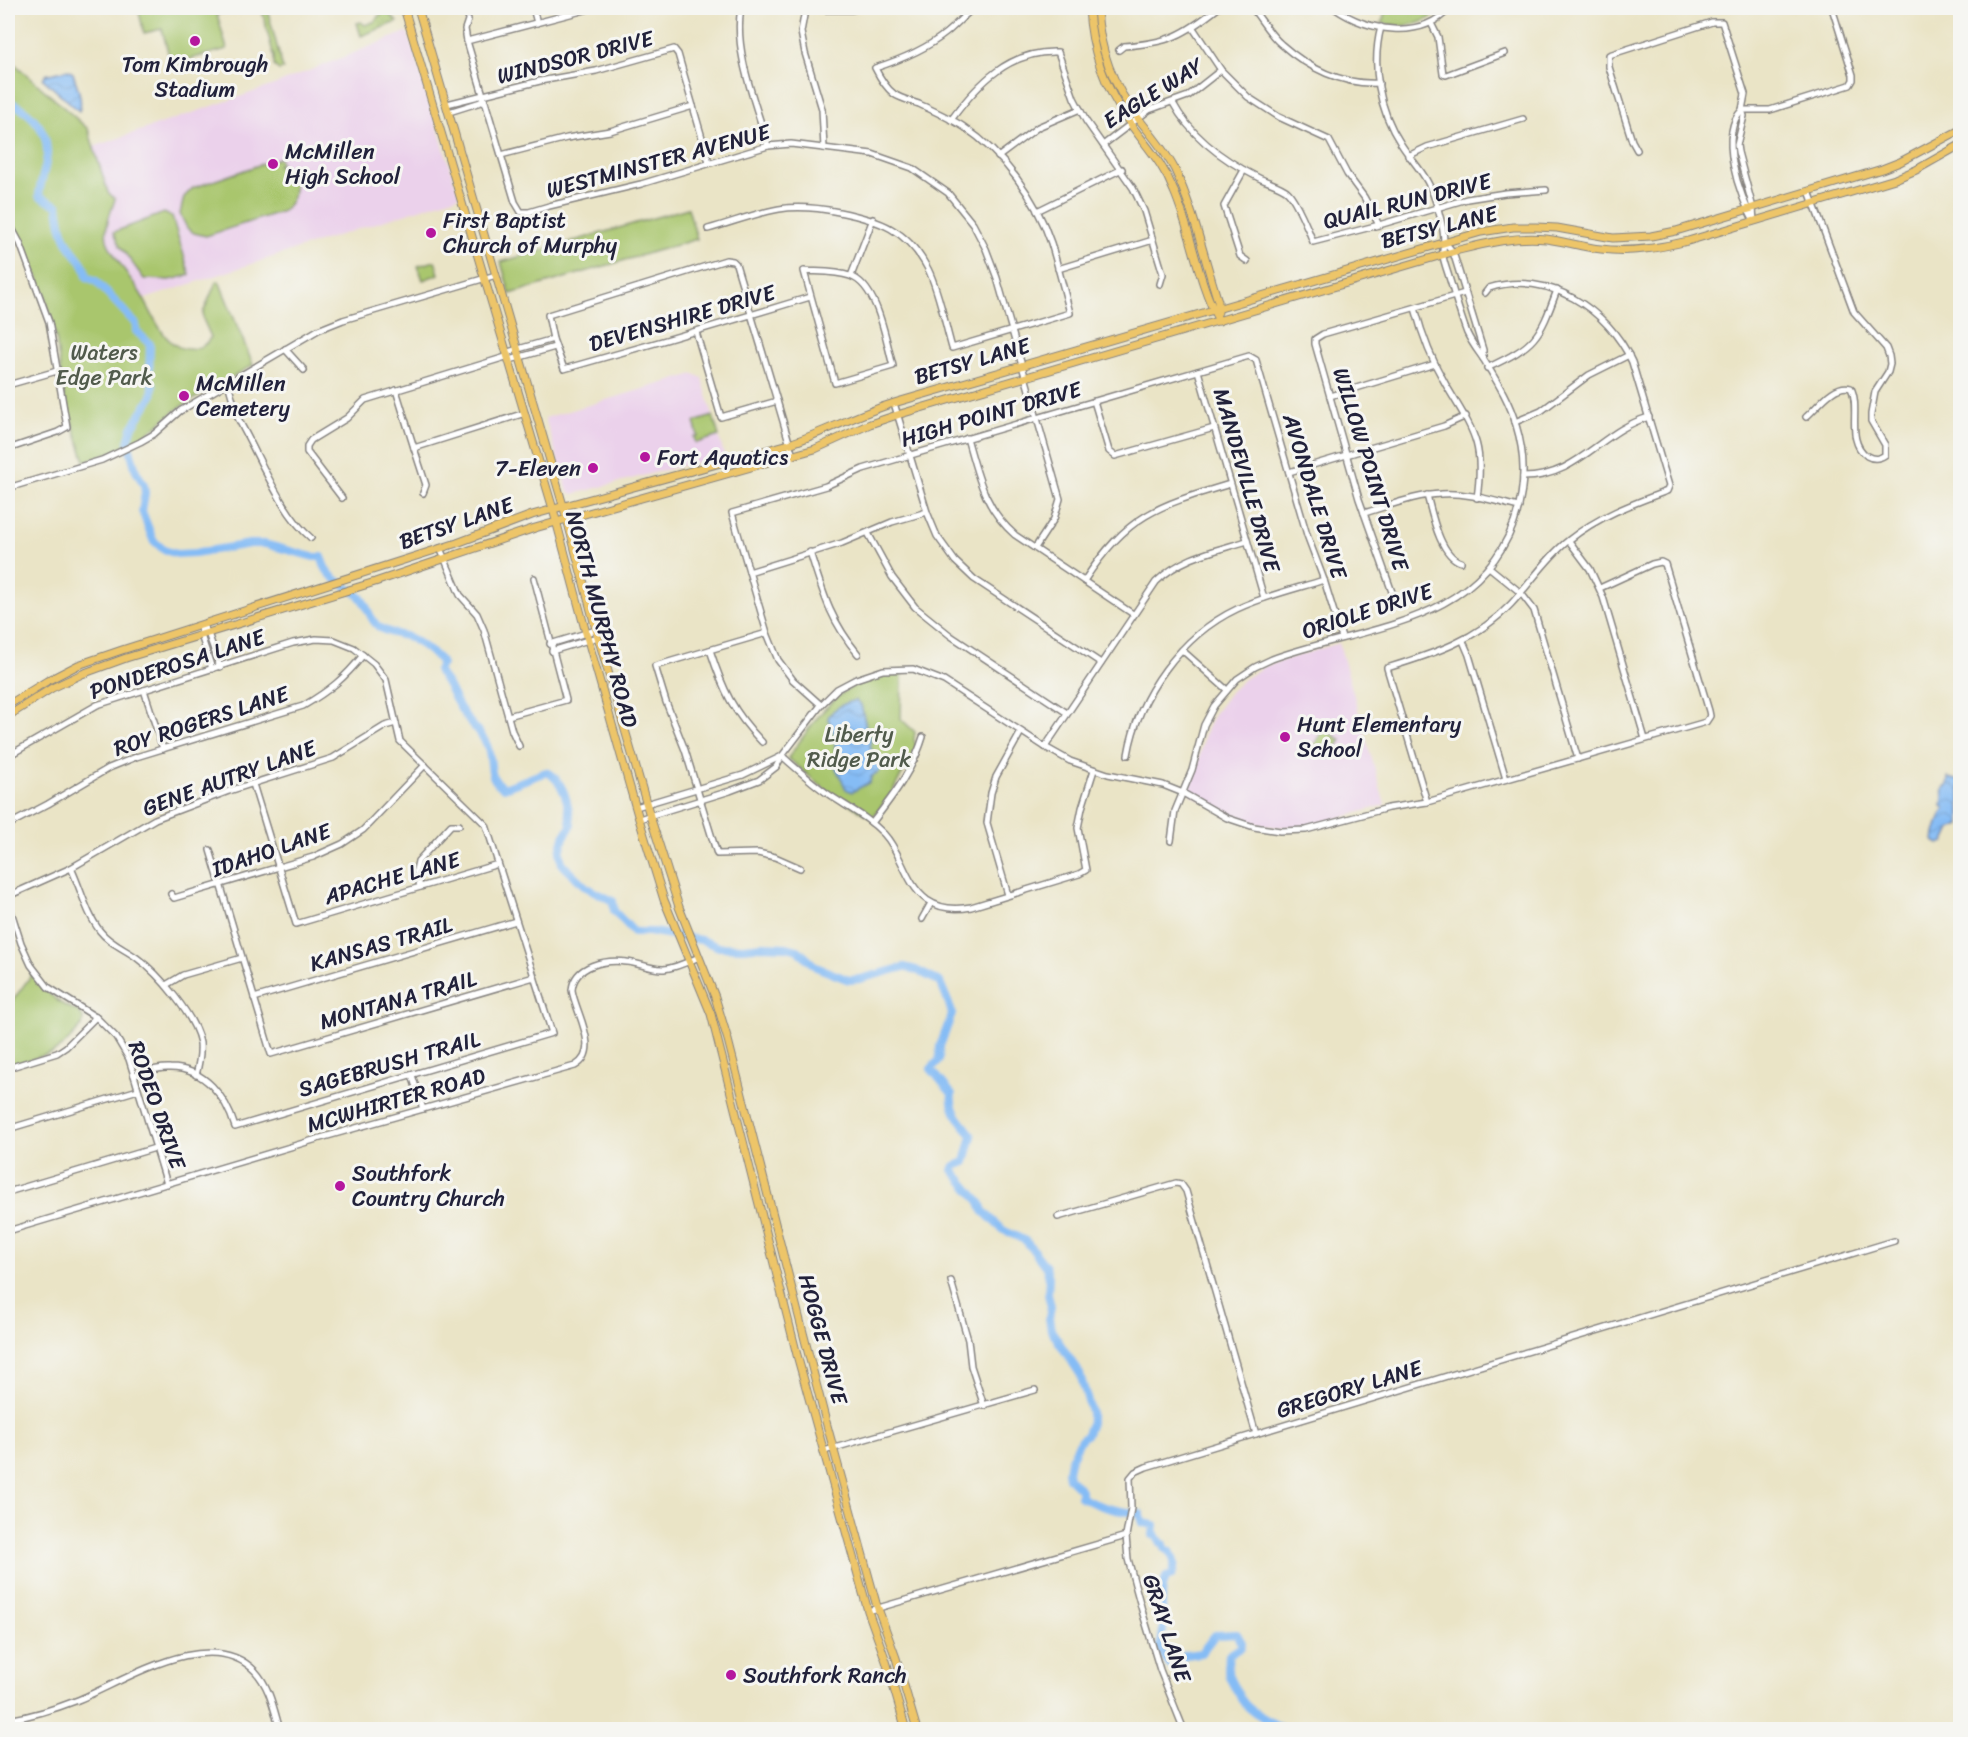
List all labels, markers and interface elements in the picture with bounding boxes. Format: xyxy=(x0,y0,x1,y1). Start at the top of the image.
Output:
street label: WINDSOR DRIVE xyxy=(493,18,659,95)
marker: Tom Kimbrough Stadium xyxy=(188,34,202,48)
place label: Tom Kimbrough Stadium xyxy=(122,45,268,109)
street label: EAGLE WAY xyxy=(1095,46,1213,139)
street label: WESTMINSTER AVENUE xyxy=(542,112,776,210)
place label: McMillen High School xyxy=(285,132,401,196)
marker: McMillen High School xyxy=(266,157,280,171)
street label: QUAIL RUN DRIVE xyxy=(1319,161,1497,241)
street label: BETSY LANE xyxy=(1377,193,1503,260)
place label: First Baptist Church of Murphy xyxy=(443,201,618,265)
marker: First Baptist Church of Murphy xyxy=(424,226,438,240)
street label: DEVENSHIRE DRIVE xyxy=(584,272,781,363)
street label: BETSY LANE xyxy=(910,325,1036,396)
park label: Waters Edge Park xyxy=(55,333,153,397)
street label: WILLOW POINT DRIVE xyxy=(1322,363,1421,577)
place label: McMillen Cemetery xyxy=(196,364,290,428)
street label: HIGH POINT DRIVE xyxy=(896,369,1088,458)
street label: MANDEVILLE DRIVE xyxy=(1202,383,1292,578)
marker: McMillen Cemetery xyxy=(177,389,191,403)
street label: AVONDALE DRIVE xyxy=(1271,408,1359,585)
place label: Fort Aquatics xyxy=(657,438,788,477)
place label: 7-Eleven xyxy=(495,449,581,488)
marker: Fort Aquatics xyxy=(638,450,652,464)
marker: 7-Eleven xyxy=(586,461,600,475)
street label: BETSY LANE xyxy=(394,485,520,561)
street label: NORTH MURPHY ROAD xyxy=(554,506,650,732)
street label: ORIOLE DRIVE xyxy=(1297,571,1439,650)
street label: PONDEROSA LANE xyxy=(84,617,271,711)
street label: ROY ROGERS LANE xyxy=(108,674,295,768)
place label: Hunt Elementary School xyxy=(1297,705,1462,769)
park label: Liberty Ridge Park xyxy=(807,715,911,779)
street label: GENE AUTRY LANE xyxy=(137,728,323,827)
marker: Hunt Elementary School xyxy=(1278,730,1292,744)
street label: IDAHO LANE xyxy=(205,811,338,889)
street label: APACHE LANE xyxy=(319,840,466,916)
street label: KANSAS TRAIL xyxy=(305,905,458,983)
street label: MONTANA TRAIL xyxy=(315,959,482,1041)
street label: SAGEBRUSH TRAIL xyxy=(293,1019,485,1109)
street label: RODEO DRIVE xyxy=(117,1036,198,1176)
street label: MCWHIRTER ROAD xyxy=(302,1056,490,1144)
place label: Southfork Country Church xyxy=(352,1154,505,1218)
marker: Southfork Country Church xyxy=(333,1179,347,1193)
street label: HOGGE DRIVE xyxy=(787,1269,860,1410)
street label: GREGORY LANE xyxy=(1271,1348,1428,1430)
street label: GRAY LANE xyxy=(1131,1569,1203,1689)
place label: Southfork Ranch xyxy=(743,1656,907,1695)
marker: Southfork Ranch xyxy=(724,1668,738,1682)

